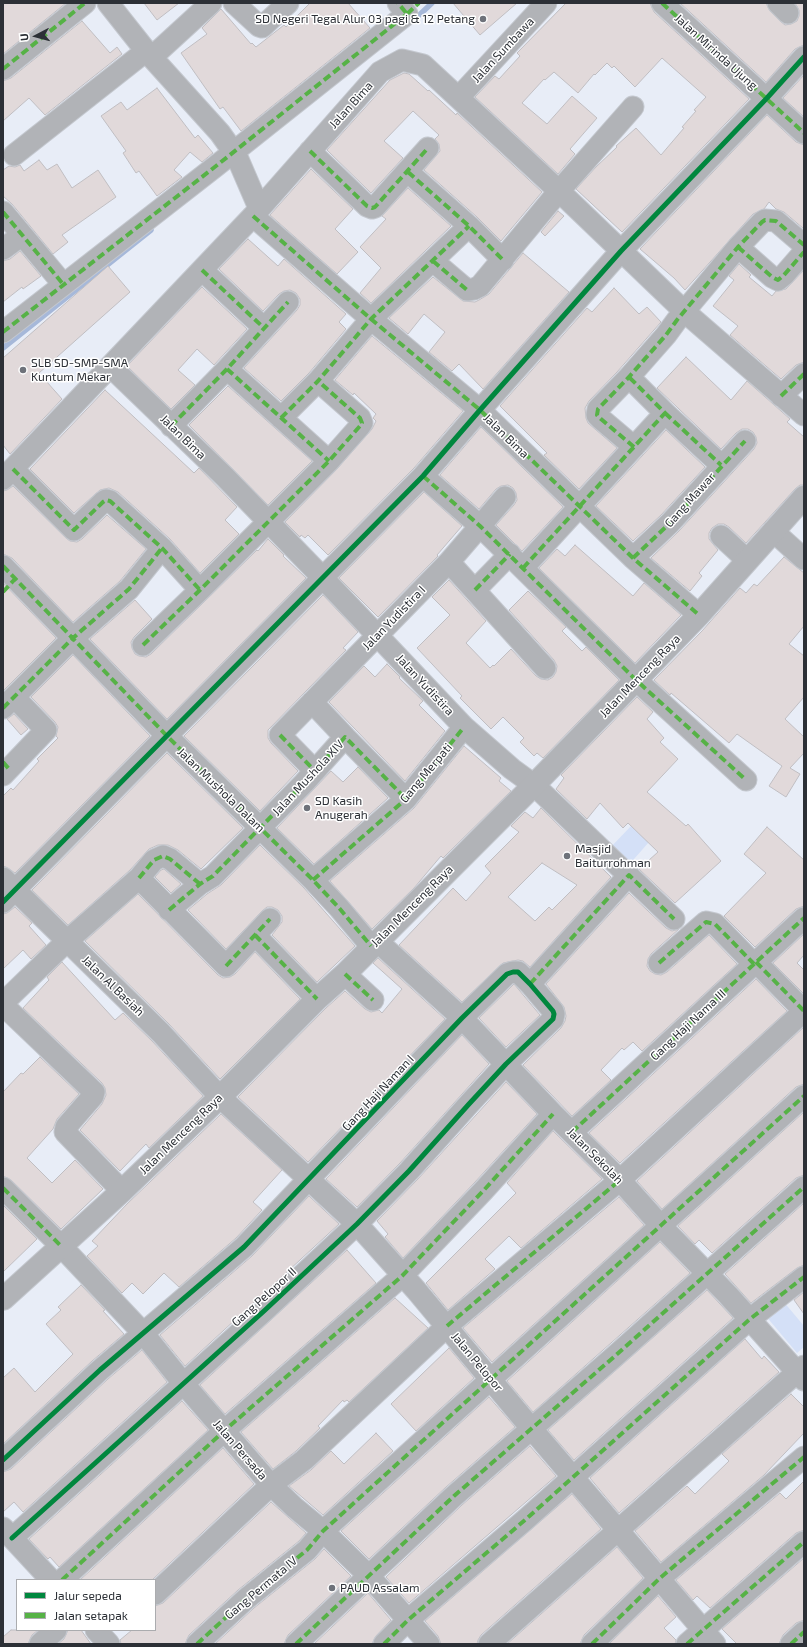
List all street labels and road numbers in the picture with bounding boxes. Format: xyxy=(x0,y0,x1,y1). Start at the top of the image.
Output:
street label: Jalan Mirinda Ujung xyxy=(672,11,760,93)
street label: Jalan Sumbawa xyxy=(469,14,537,86)
street label: Jalan Bima xyxy=(326,79,376,131)
street label: Jalan Bima xyxy=(480,411,532,461)
street label: Jalan Bima xyxy=(157,412,209,462)
street label: Gang Mawar xyxy=(662,470,718,530)
street label: Jalan Yudistira I xyxy=(360,583,428,653)
street label: Jalan Menceng Raya xyxy=(597,631,683,721)
street label: Jalan Yudistira xyxy=(393,651,457,719)
street label: Jalan Mushola XIV xyxy=(269,737,347,819)
street label: Gang Merpati xyxy=(397,740,455,806)
street label: Jalan Mushola Dalam xyxy=(174,745,268,835)
street label: Jalan Menceng Raya xyxy=(368,862,456,950)
street label: Jalan Al Basiah xyxy=(79,953,147,1019)
street label: Gang Haji Nama III xyxy=(647,986,729,1064)
street label: Gang Haji Naman I xyxy=(339,1052,417,1134)
street label: Jalan Menceng Raya xyxy=(136,1091,226,1177)
street label: Jalan Sekolah xyxy=(564,1125,626,1187)
street label: Gang Pelopor II xyxy=(229,1264,299,1330)
street label: Jalan Pelopor xyxy=(448,1329,506,1395)
street label: Jalan Persada xyxy=(210,1417,270,1483)
street label: Gang Permata IV xyxy=(222,1554,300,1622)

